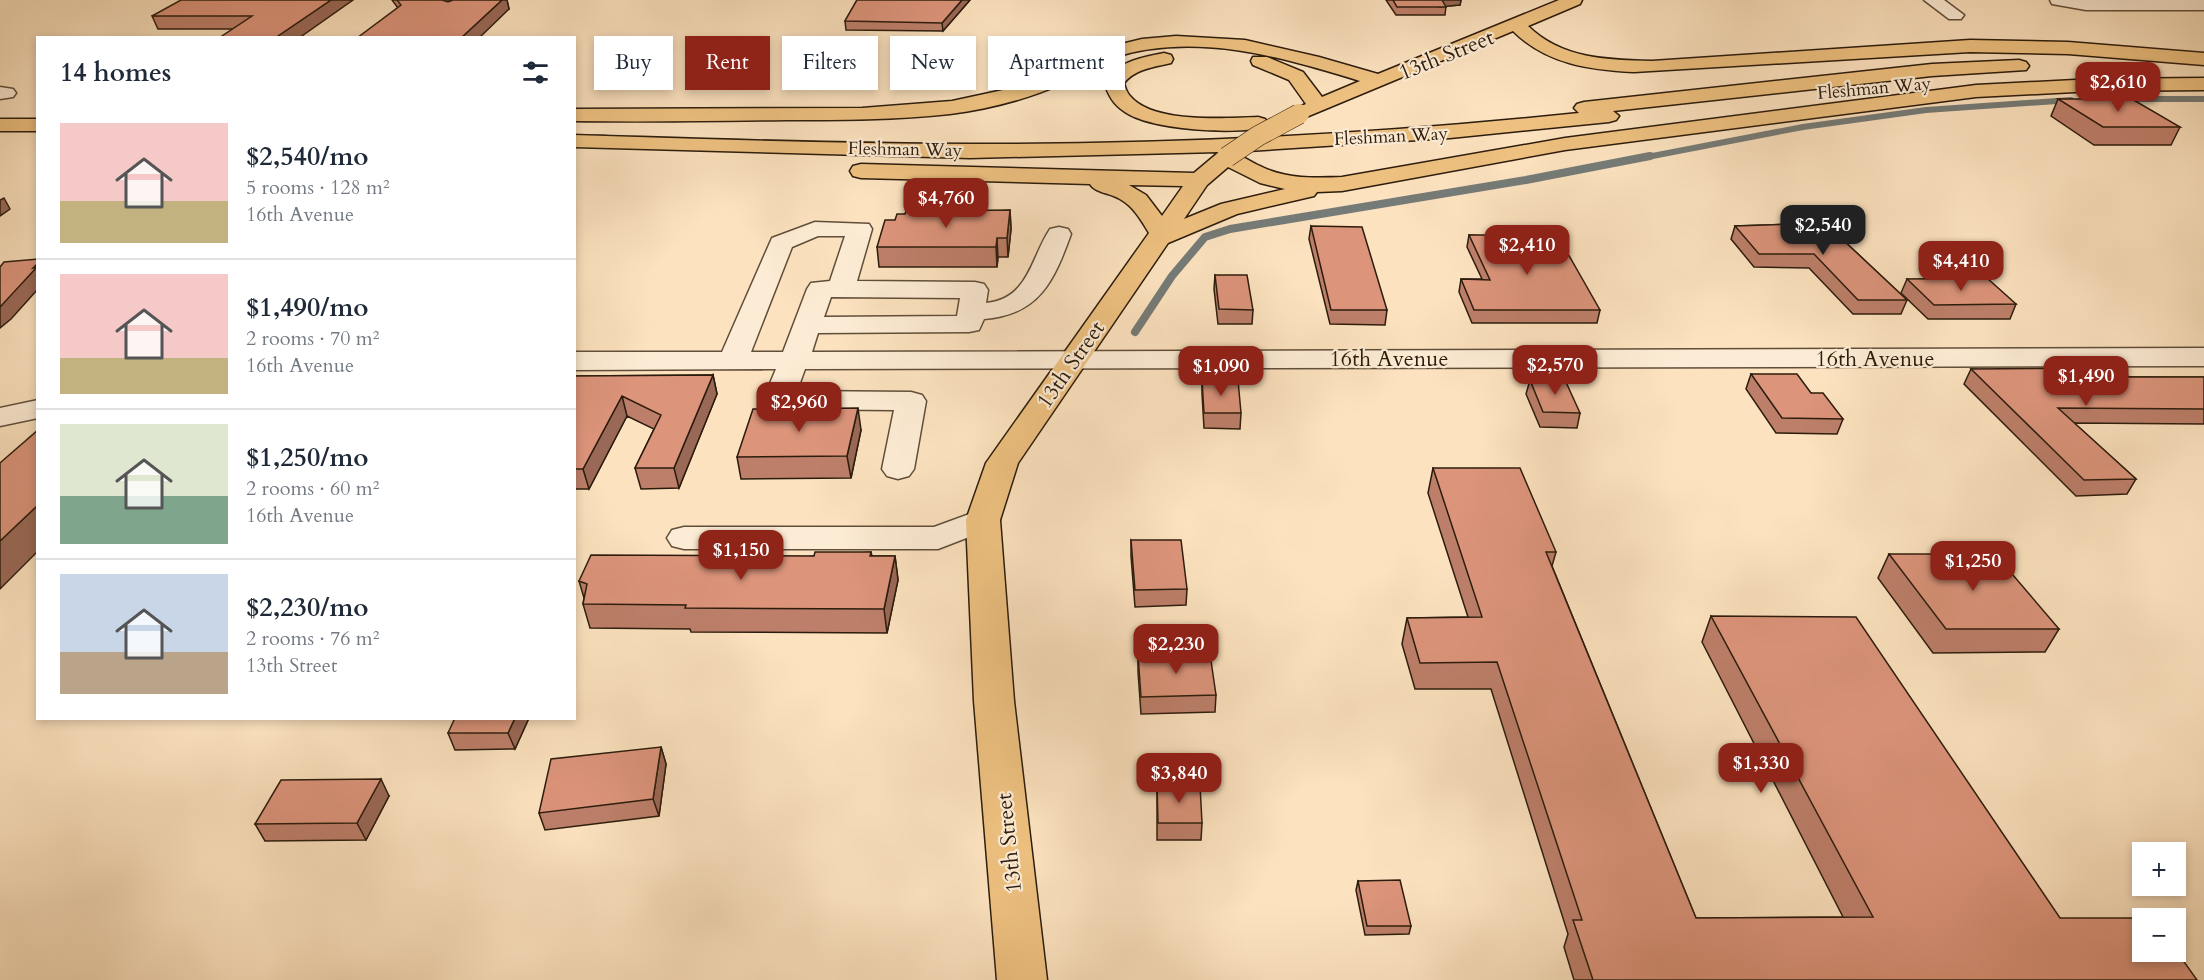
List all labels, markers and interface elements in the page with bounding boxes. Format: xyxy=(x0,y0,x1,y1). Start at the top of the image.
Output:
street label: 13th Street xyxy=(1394,22,1499,88)
chip: Buy xyxy=(594,36,673,90)
chip: Rent xyxy=(685,36,770,90)
chip: Filters xyxy=(782,36,878,90)
chip: New xyxy=(890,36,976,90)
chip: Apartment xyxy=(988,36,1125,90)
text: 14 homes xyxy=(60,55,171,90)
icon: filters xyxy=(519,56,552,89)
pin: $2,610 xyxy=(2069,62,2167,113)
text: $2,610 xyxy=(2089,68,2147,95)
street label: Fleshman Way xyxy=(1816,71,1932,106)
street label: Fleshman Way xyxy=(1333,121,1449,152)
street label: Fleshman Way xyxy=(848,136,963,163)
text: $2,540/mo xyxy=(246,139,369,174)
icon: home xyxy=(108,147,180,219)
text: 5 rooms · 128 m² xyxy=(246,174,390,201)
pin: $4,760 xyxy=(897,178,995,229)
text: $4,760 xyxy=(917,184,975,211)
text: 16th Avenue xyxy=(246,201,354,228)
pin: $2,540 xyxy=(1774,205,1872,256)
text: $2,540 xyxy=(1794,211,1852,238)
pin: $2,410 xyxy=(1478,225,1576,276)
text: $2,410 xyxy=(1498,231,1556,258)
pin: $4,410 xyxy=(1912,241,2010,292)
text: $4,410 xyxy=(1932,247,1990,274)
text: $1,490/mo xyxy=(246,290,369,325)
icon: home xyxy=(108,298,180,370)
street label: 13th Street xyxy=(1030,315,1112,414)
text: 2 rooms · 70 m² xyxy=(246,325,379,352)
street label: 16th Avenue xyxy=(1330,344,1448,374)
street label: 16th Avenue xyxy=(1816,344,1934,374)
pin: $2,570 xyxy=(1506,345,1604,396)
pin: $1,090 xyxy=(1172,346,1270,397)
text: $2,570 xyxy=(1526,351,1584,378)
text: 16th Avenue xyxy=(246,352,354,379)
text: $1,090 xyxy=(1192,352,1250,379)
pin: $1,490 xyxy=(2037,356,2135,407)
text: $1,490 xyxy=(2057,362,2115,389)
pin: $2,960 xyxy=(750,382,848,433)
text: $2,960 xyxy=(770,388,828,415)
text: $1,250/mo xyxy=(246,440,369,475)
icon: home xyxy=(108,448,180,520)
text: 2 rooms · 60 m² xyxy=(246,475,379,502)
text: 16th Avenue xyxy=(246,502,354,529)
pin: $1,150 xyxy=(692,530,790,581)
text: $1,150 xyxy=(712,536,770,563)
pin: $1,250 xyxy=(1924,541,2022,592)
text: $1,250 xyxy=(1944,547,2002,574)
text: $2,230/mo xyxy=(246,590,369,625)
icon: home xyxy=(108,598,180,670)
pin: $2,230 xyxy=(1127,624,1225,675)
text: 2 rooms · 76 m² xyxy=(246,625,379,652)
text: $2,230 xyxy=(1147,630,1205,657)
text: 13th Street xyxy=(246,652,337,679)
pin: $1,330 xyxy=(1712,743,1810,794)
text: $1,330 xyxy=(1732,749,1790,776)
pin: $3,840 xyxy=(1130,753,1228,804)
text: $3,840 xyxy=(1150,759,1208,786)
street label: 13th Street xyxy=(989,791,1029,894)
map controls xyxy=(2132,842,2186,962)
button: + xyxy=(2132,842,2186,896)
button: − xyxy=(2132,908,2186,962)

